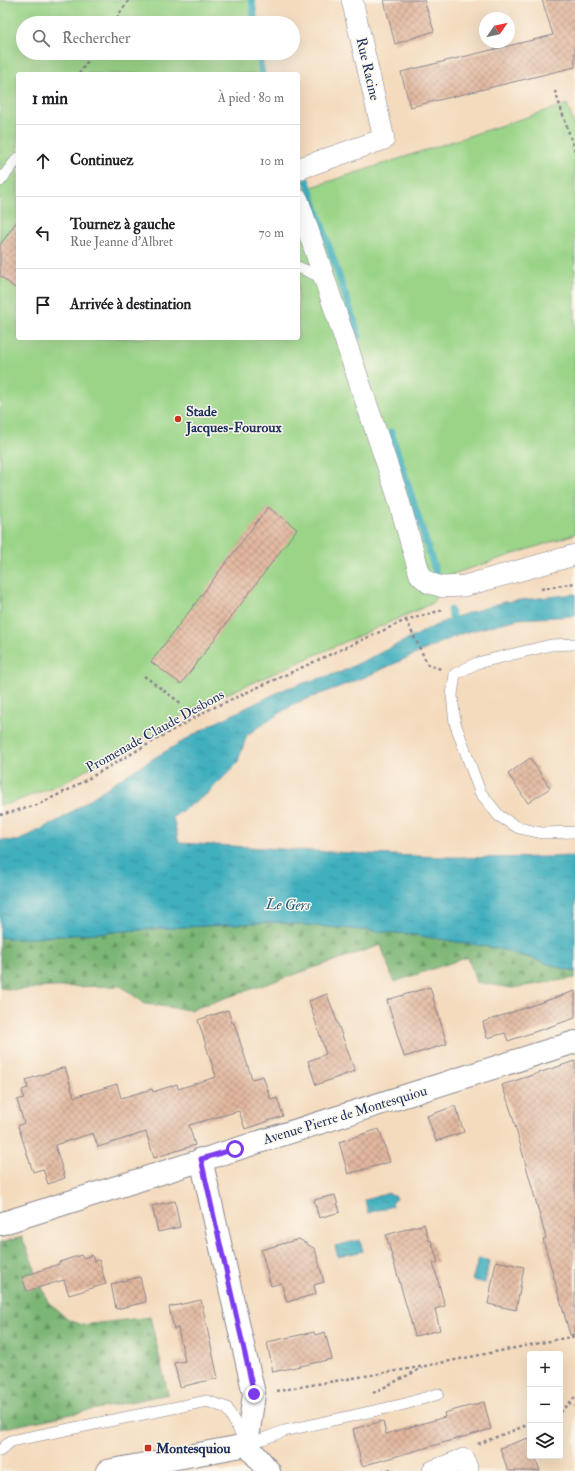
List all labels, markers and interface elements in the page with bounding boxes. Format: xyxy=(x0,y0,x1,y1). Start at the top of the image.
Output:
north arrow xyxy=(479,12,515,48)
search box xyxy=(16,16,300,60)
icon: search xyxy=(30,27,52,49)
text: Rechercher xyxy=(62,29,130,48)
street label: Rue Racine xyxy=(353,36,384,102)
text: 1 min xyxy=(32,88,68,109)
text: À pied · 80 m xyxy=(218,90,284,106)
icon: ahead xyxy=(32,150,54,172)
text: Continuez xyxy=(70,151,134,170)
text: 10 m xyxy=(260,153,284,169)
text: Tournez à gauche xyxy=(70,215,175,234)
icon: left xyxy=(32,222,54,244)
text: 70 m xyxy=(259,225,284,241)
text: Rue Jeanne d'Albret xyxy=(70,234,173,250)
icon: arrive xyxy=(32,294,54,316)
text: Arrivée à destination xyxy=(70,295,191,314)
place label: Stade Jacques-Fouroux xyxy=(185,403,282,437)
marker: Stade Jacques-Fouroux xyxy=(173,414,183,424)
street label: Promenade Claude Desbons xyxy=(83,686,227,776)
water label: Le Gers xyxy=(265,895,311,915)
street label: Avenue Pierre de Montesquiou xyxy=(260,1082,429,1148)
route start xyxy=(226,1140,244,1158)
map controls xyxy=(527,1351,563,1459)
button: + xyxy=(527,1351,563,1387)
route end xyxy=(245,1385,263,1403)
button: − xyxy=(527,1387,563,1423)
button: layers xyxy=(527,1423,563,1459)
place label: Montesquiou xyxy=(155,1440,231,1458)
marker: Montesquiou xyxy=(143,1443,153,1453)

